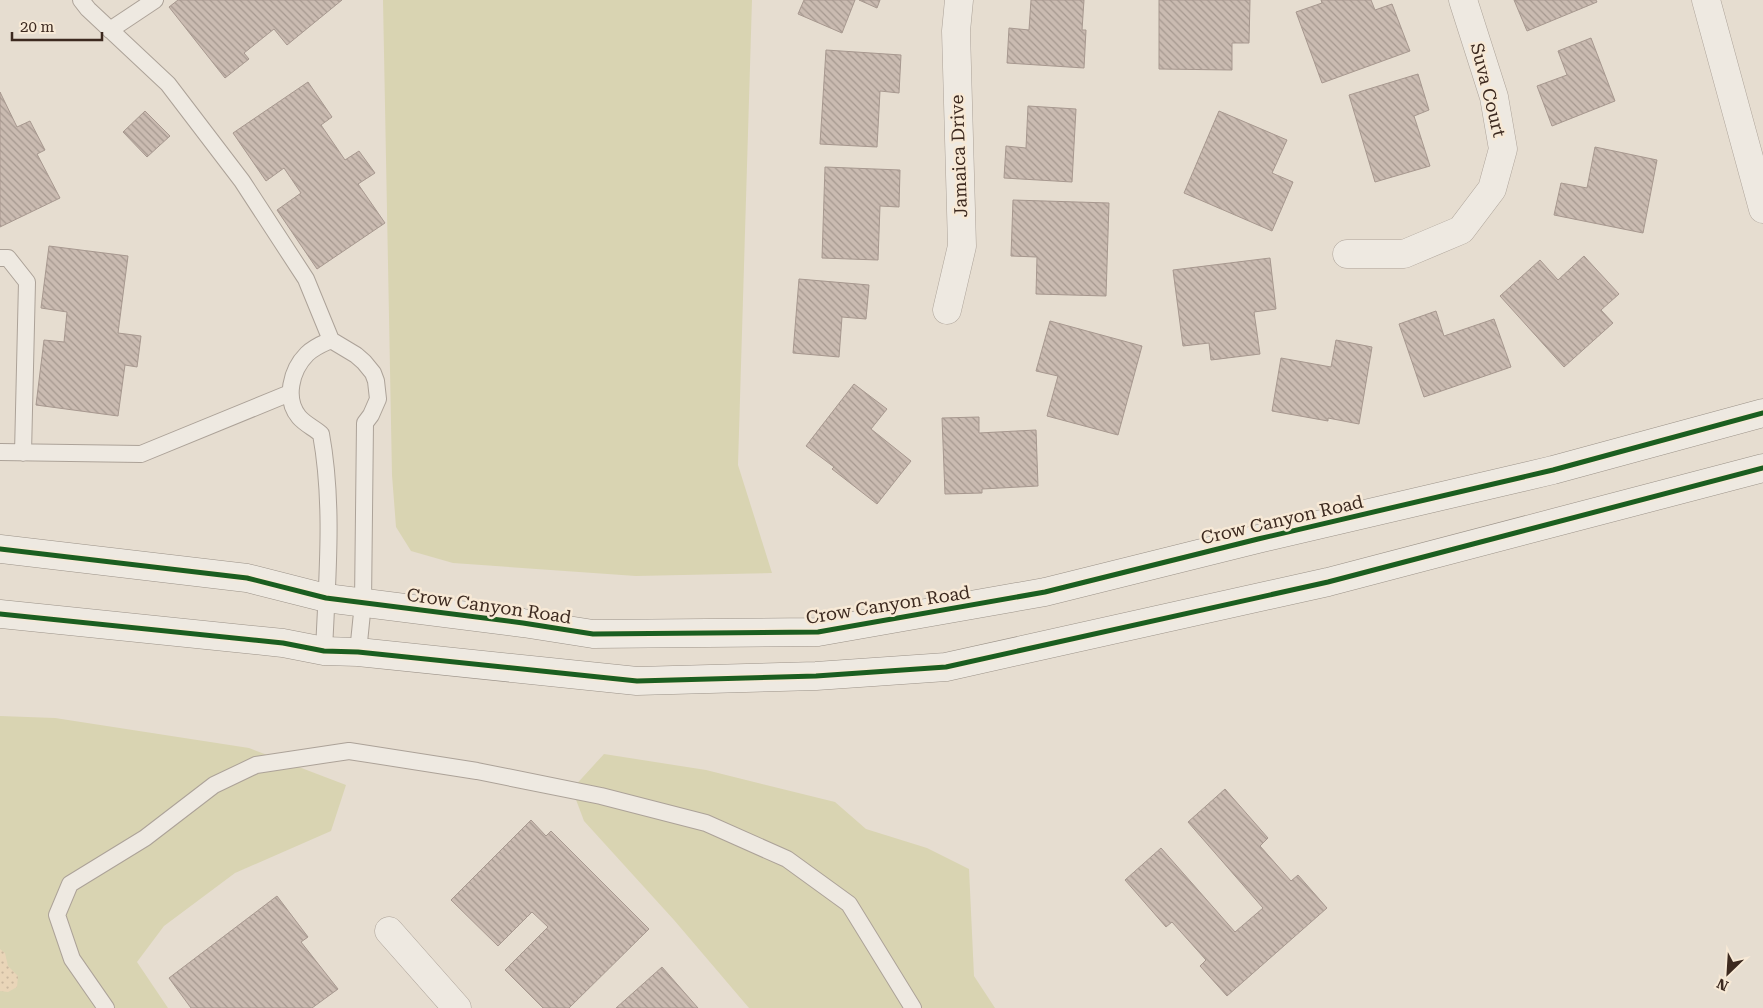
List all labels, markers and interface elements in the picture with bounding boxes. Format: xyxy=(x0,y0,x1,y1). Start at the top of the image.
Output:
scale bar xyxy=(12,10,102,42)
text: 20 m xyxy=(20,18,55,36)
street label: Suva Court xyxy=(1467,41,1510,140)
street label: Jamaica Drive xyxy=(946,94,971,218)
street label: Crow Canyon Road xyxy=(1199,490,1366,548)
street label: Crow Canyon Road xyxy=(804,581,972,628)
street label: Crow Canyon Road xyxy=(405,584,573,628)
north arrow xyxy=(1703,948,1753,998)
text: N xyxy=(1714,975,1731,994)

